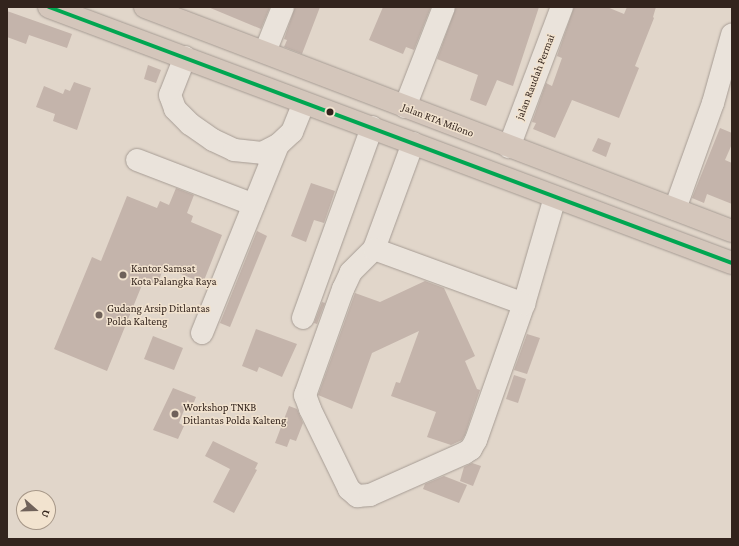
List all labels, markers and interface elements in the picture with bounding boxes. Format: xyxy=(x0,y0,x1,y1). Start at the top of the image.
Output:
street label: jalan Raudah Permai xyxy=(513,32,557,122)
street label: Jalan RTA Milono xyxy=(400,100,476,140)
unlabelled marker xyxy=(325,107,335,117)
place label: Kantor Samsat Kota Palangka Raya xyxy=(131,262,217,288)
marker: Kantor Samsat Kota Palangka Raya xyxy=(118,270,128,280)
place label: Gudang Arsip Ditlantas Polda Kalteng xyxy=(107,302,210,328)
marker: Gudang Arsip Ditlantas Polda Kalteng xyxy=(94,310,104,320)
place label: Workshop TNKB Ditlantas Polda Kalteng xyxy=(183,401,286,427)
marker: Workshop TNKB Ditlantas Polda Kalteng xyxy=(170,409,180,419)
north arrow xyxy=(16,490,56,530)
text: U xyxy=(39,508,53,519)

